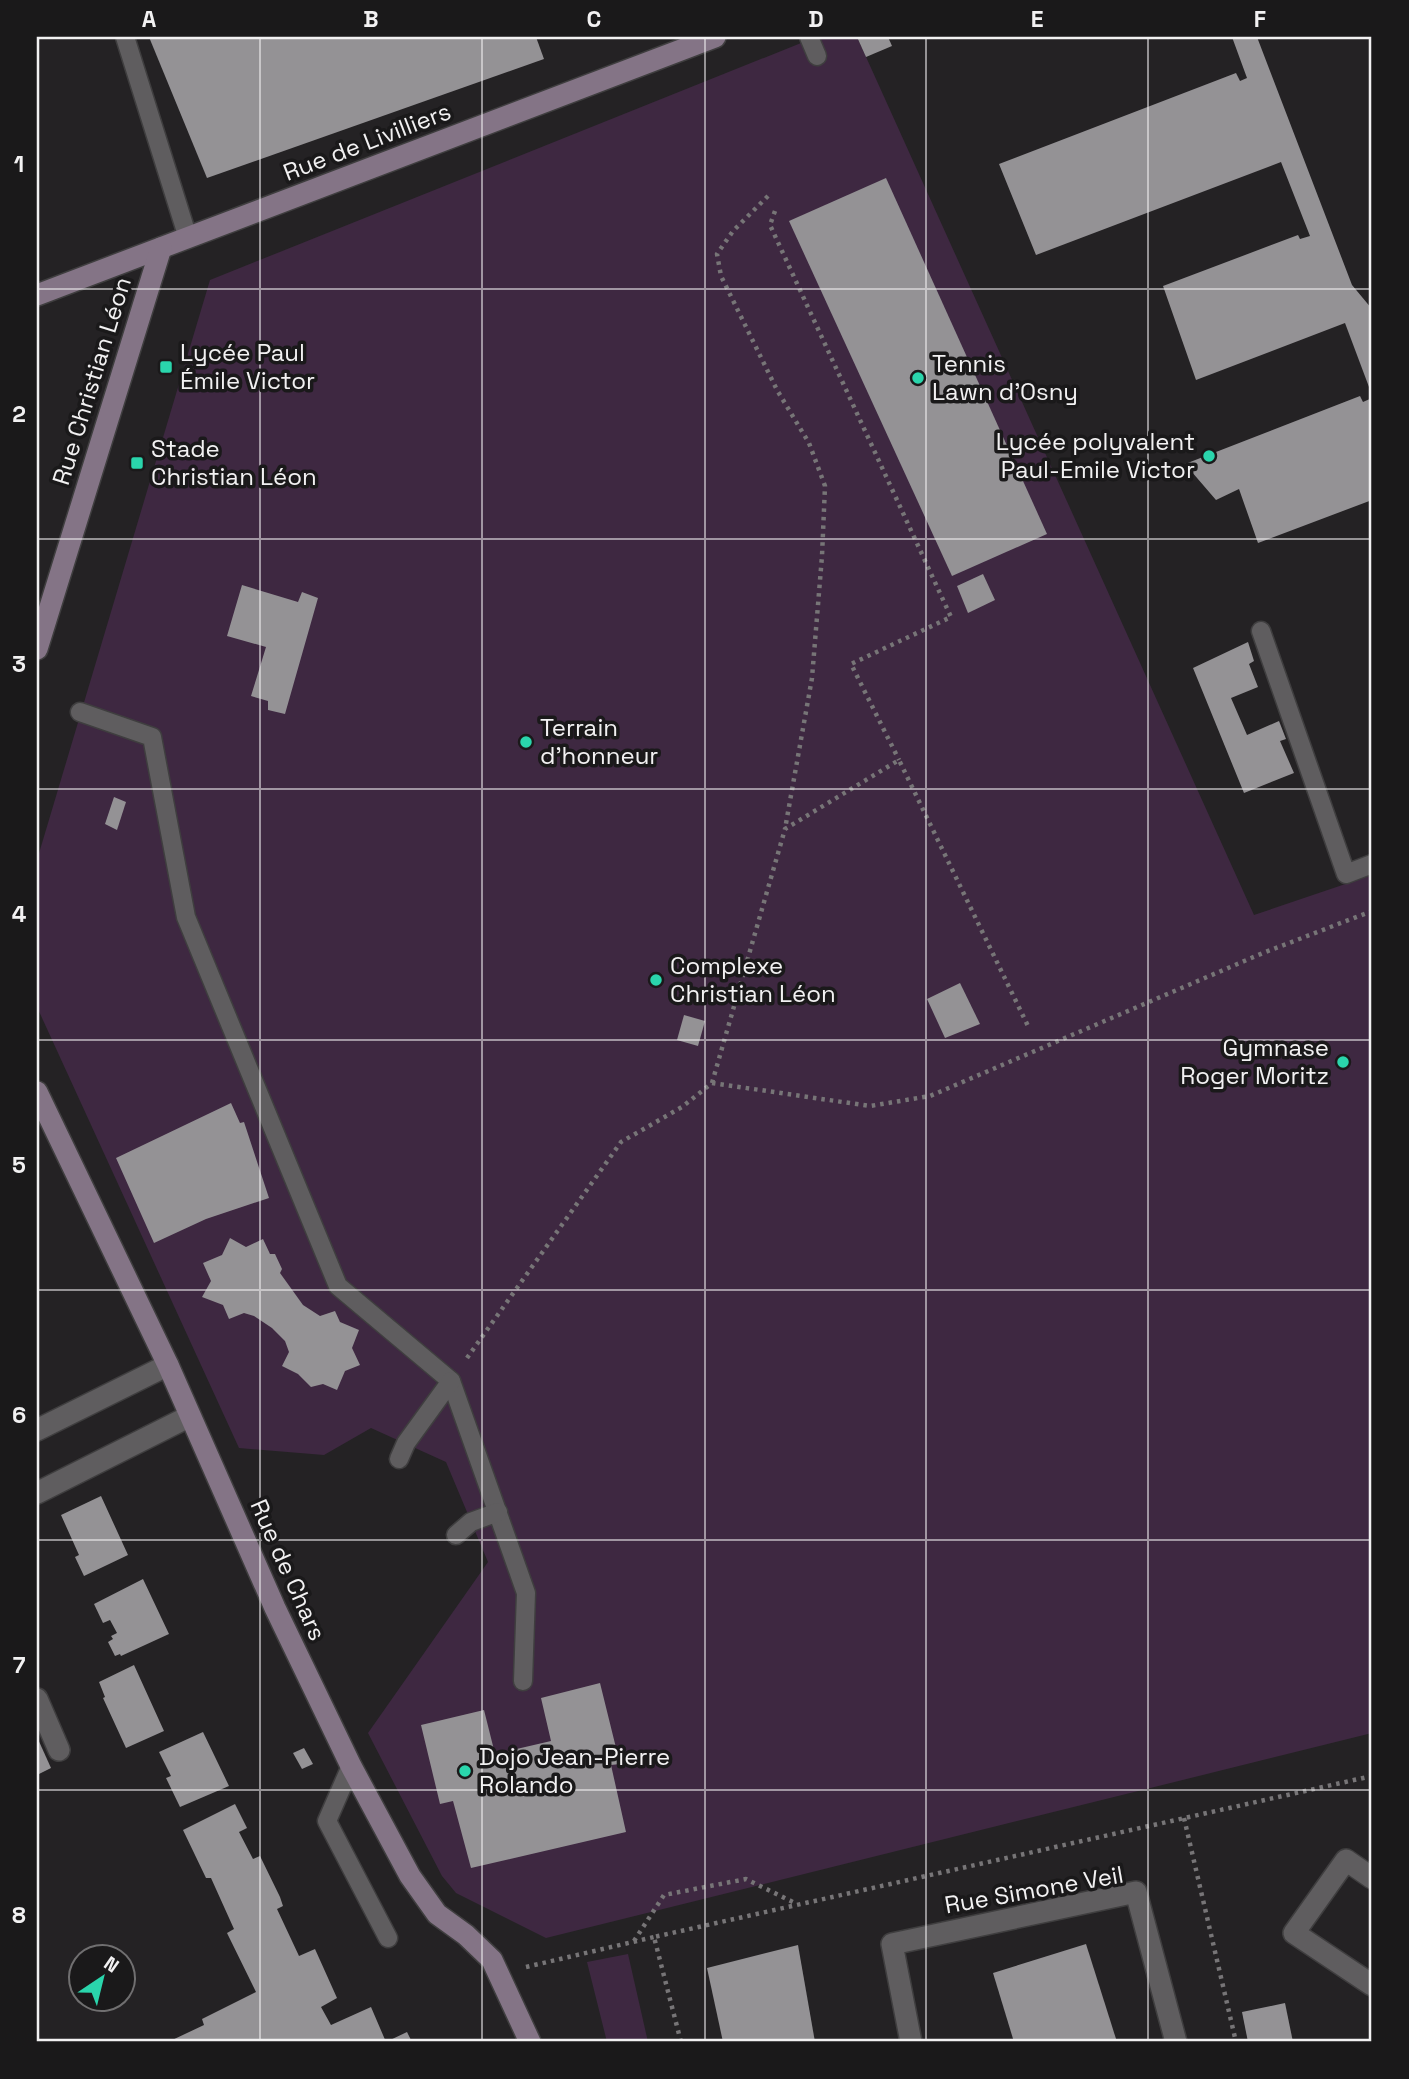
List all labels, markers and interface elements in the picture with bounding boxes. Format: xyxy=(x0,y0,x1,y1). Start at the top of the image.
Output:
text: A xyxy=(142,4,157,34)
text: B xyxy=(363,4,379,34)
text: C xyxy=(587,4,601,34)
text: D xyxy=(808,4,824,34)
text: E xyxy=(1031,4,1043,34)
text: F xyxy=(1254,4,1266,34)
street label: Rue de Livilliers xyxy=(279,95,455,188)
text: 1 xyxy=(14,149,24,179)
street label: Rue Christian Léon xyxy=(45,273,138,489)
place label: Lycée Paul Émile Victor xyxy=(180,337,315,396)
place label: Tennis Lawn d'Osny xyxy=(932,348,1078,407)
marker: Lycée Paul Émile Victor xyxy=(158,359,174,375)
marker: Tennis Lawn d'Osny xyxy=(910,370,926,386)
text: 2 xyxy=(12,399,26,429)
place label: Lycée polyvalent Paul-Emile Victor xyxy=(996,426,1195,485)
place label: Stade Christian Léon xyxy=(151,433,317,492)
marker: Lycée polyvalent Paul-Emile Victor xyxy=(1201,448,1217,464)
marker: Stade Christian Léon xyxy=(129,455,145,471)
text: 3 xyxy=(12,649,26,679)
place label: Terrain d'honneur xyxy=(540,712,658,771)
marker: Terrain d'honneur xyxy=(518,734,534,750)
text: 4 xyxy=(12,899,27,929)
place label: Complexe Christian Léon xyxy=(670,950,836,1009)
marker: Complexe Christian Léon xyxy=(648,972,664,988)
place label: Gymnase Roger Moritz xyxy=(1180,1032,1329,1091)
marker: Gymnase Roger Moritz xyxy=(1335,1054,1351,1070)
text: 5 xyxy=(12,1150,26,1180)
text: 6 xyxy=(12,1400,26,1430)
street label: Rue de Chars xyxy=(244,1494,333,1645)
text: 7 xyxy=(13,1650,26,1680)
place label: Dojo Jean-Pierre Rolando xyxy=(479,1741,670,1800)
marker: Dojo Jean-Pierre Rolando xyxy=(457,1763,473,1779)
street label: Rue Simone Veil xyxy=(942,1859,1126,1920)
text: 8 xyxy=(12,1900,26,1930)
north arrow xyxy=(66,1942,136,2012)
text: N xyxy=(99,1951,124,1978)

